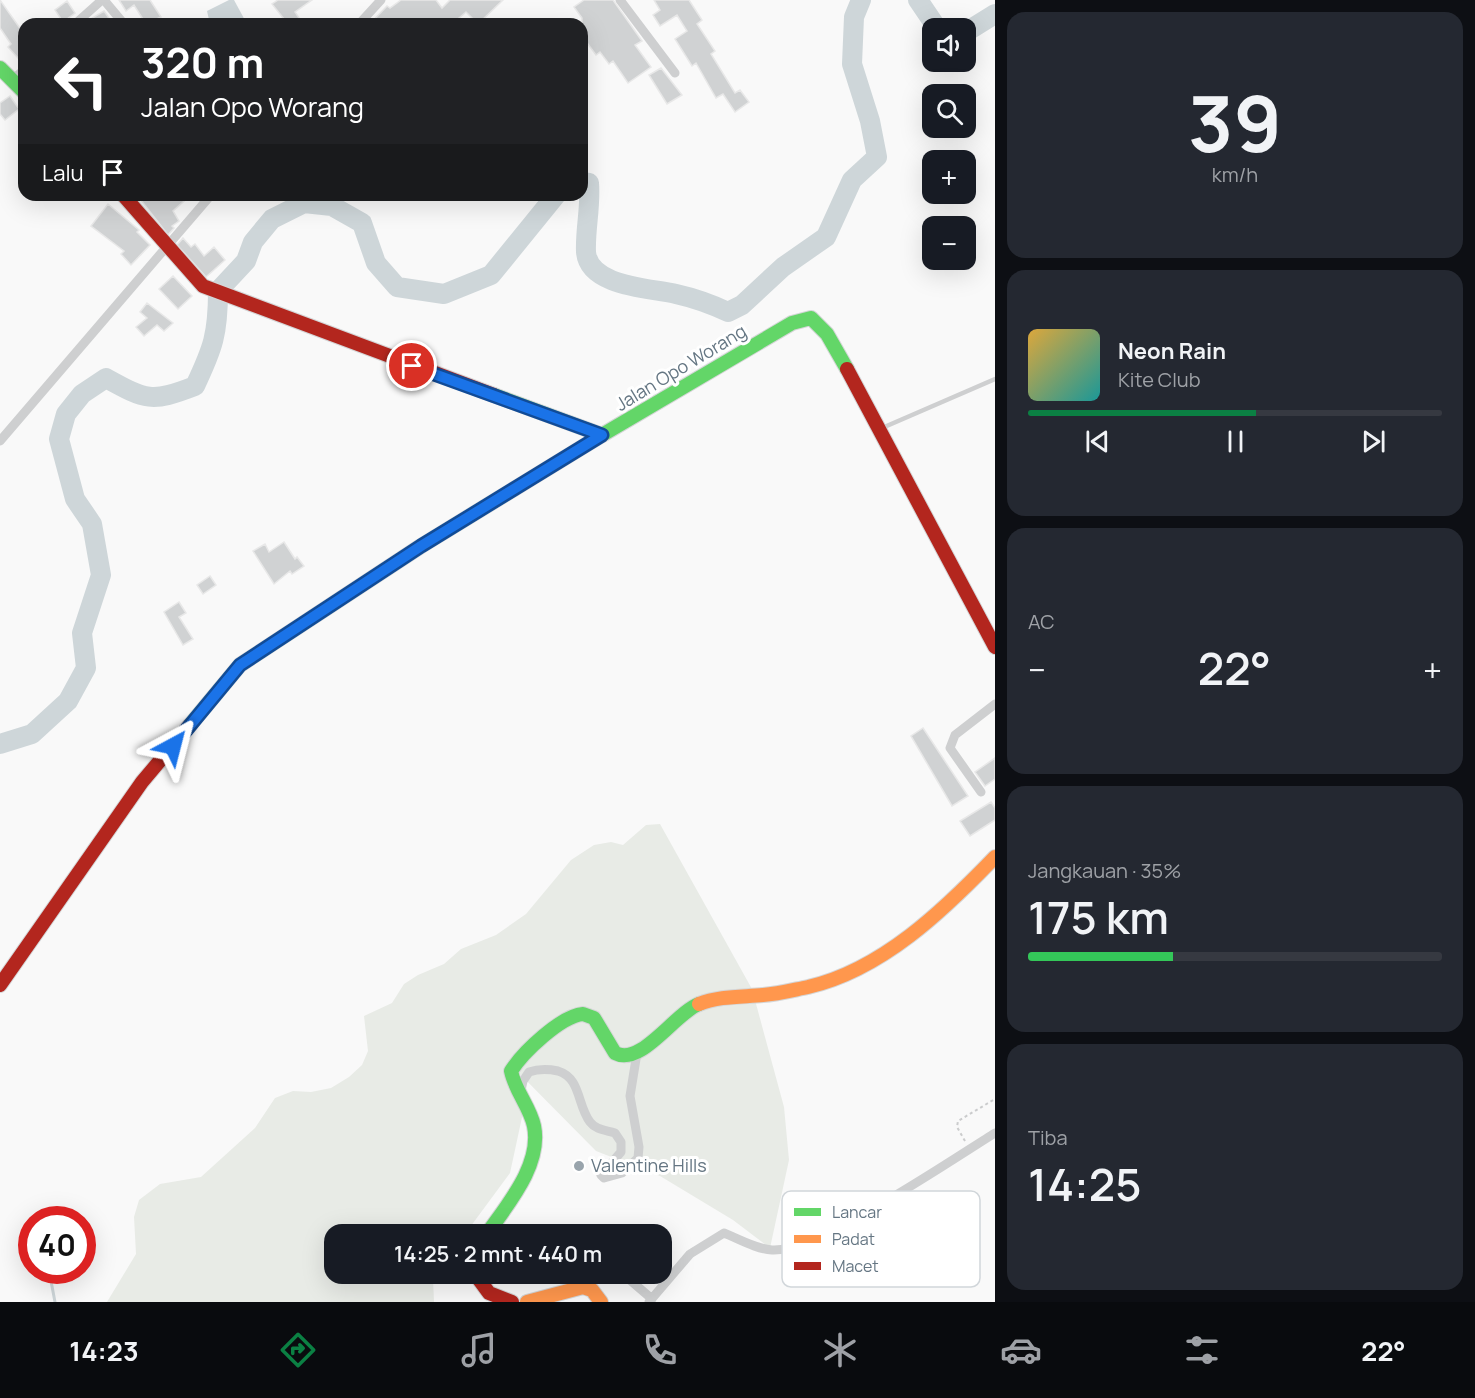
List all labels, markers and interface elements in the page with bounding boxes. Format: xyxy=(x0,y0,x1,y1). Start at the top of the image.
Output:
map controls xyxy=(922,18,976,270)
button: sound xyxy=(922,18,976,72)
text: 320 m xyxy=(141,33,264,91)
icon: left xyxy=(42,42,120,120)
text: 39 xyxy=(1188,69,1282,175)
button: search xyxy=(922,84,976,138)
text: Jalan Opo Worang xyxy=(141,88,364,125)
button: + xyxy=(922,150,976,204)
icon: arrive xyxy=(96,156,129,189)
text: Lalu xyxy=(42,158,84,188)
text: km/h xyxy=(1212,161,1258,188)
button: − xyxy=(922,216,976,270)
street label: Jalan Opo Worang xyxy=(611,319,750,416)
text: Neon Rain xyxy=(1118,336,1226,366)
pin xyxy=(386,340,437,391)
icon: arrive xyxy=(395,349,428,382)
text: Kite Club xyxy=(1118,366,1201,393)
icon: previous xyxy=(1081,425,1114,458)
icon: pause xyxy=(1219,425,1252,458)
icon: next xyxy=(1357,425,1390,458)
text: AC xyxy=(1028,608,1055,635)
text: 22° xyxy=(1198,637,1271,699)
text: − xyxy=(1028,647,1046,692)
text: + xyxy=(1423,647,1442,692)
position arrow xyxy=(141,714,205,778)
text: Jangkauan · 35% xyxy=(1028,857,1181,884)
text: 175 km xyxy=(1028,886,1169,948)
text: Tiba xyxy=(1028,1124,1068,1151)
place label: Valentine Hills xyxy=(591,1153,707,1177)
text: 14:25 xyxy=(1028,1153,1142,1215)
marker: Valentine Hills xyxy=(572,1159,586,1173)
legend xyxy=(782,1191,980,1287)
text: Lancar xyxy=(832,1201,882,1223)
speed limit sign: 40 xyxy=(18,1206,96,1284)
text: Padat xyxy=(832,1228,875,1250)
text: 14:25 · 2 mnt · 440 m xyxy=(394,1239,602,1269)
text: Macet xyxy=(832,1255,879,1277)
icon: directions xyxy=(277,1329,319,1371)
icon: music xyxy=(458,1329,500,1371)
icon: phone xyxy=(639,1329,681,1371)
icon: climate xyxy=(819,1329,861,1371)
icon: car xyxy=(1000,1329,1042,1371)
icon: filters xyxy=(1181,1329,1223,1371)
text: 14:23 xyxy=(69,1332,139,1369)
text: 22° xyxy=(1361,1332,1406,1369)

